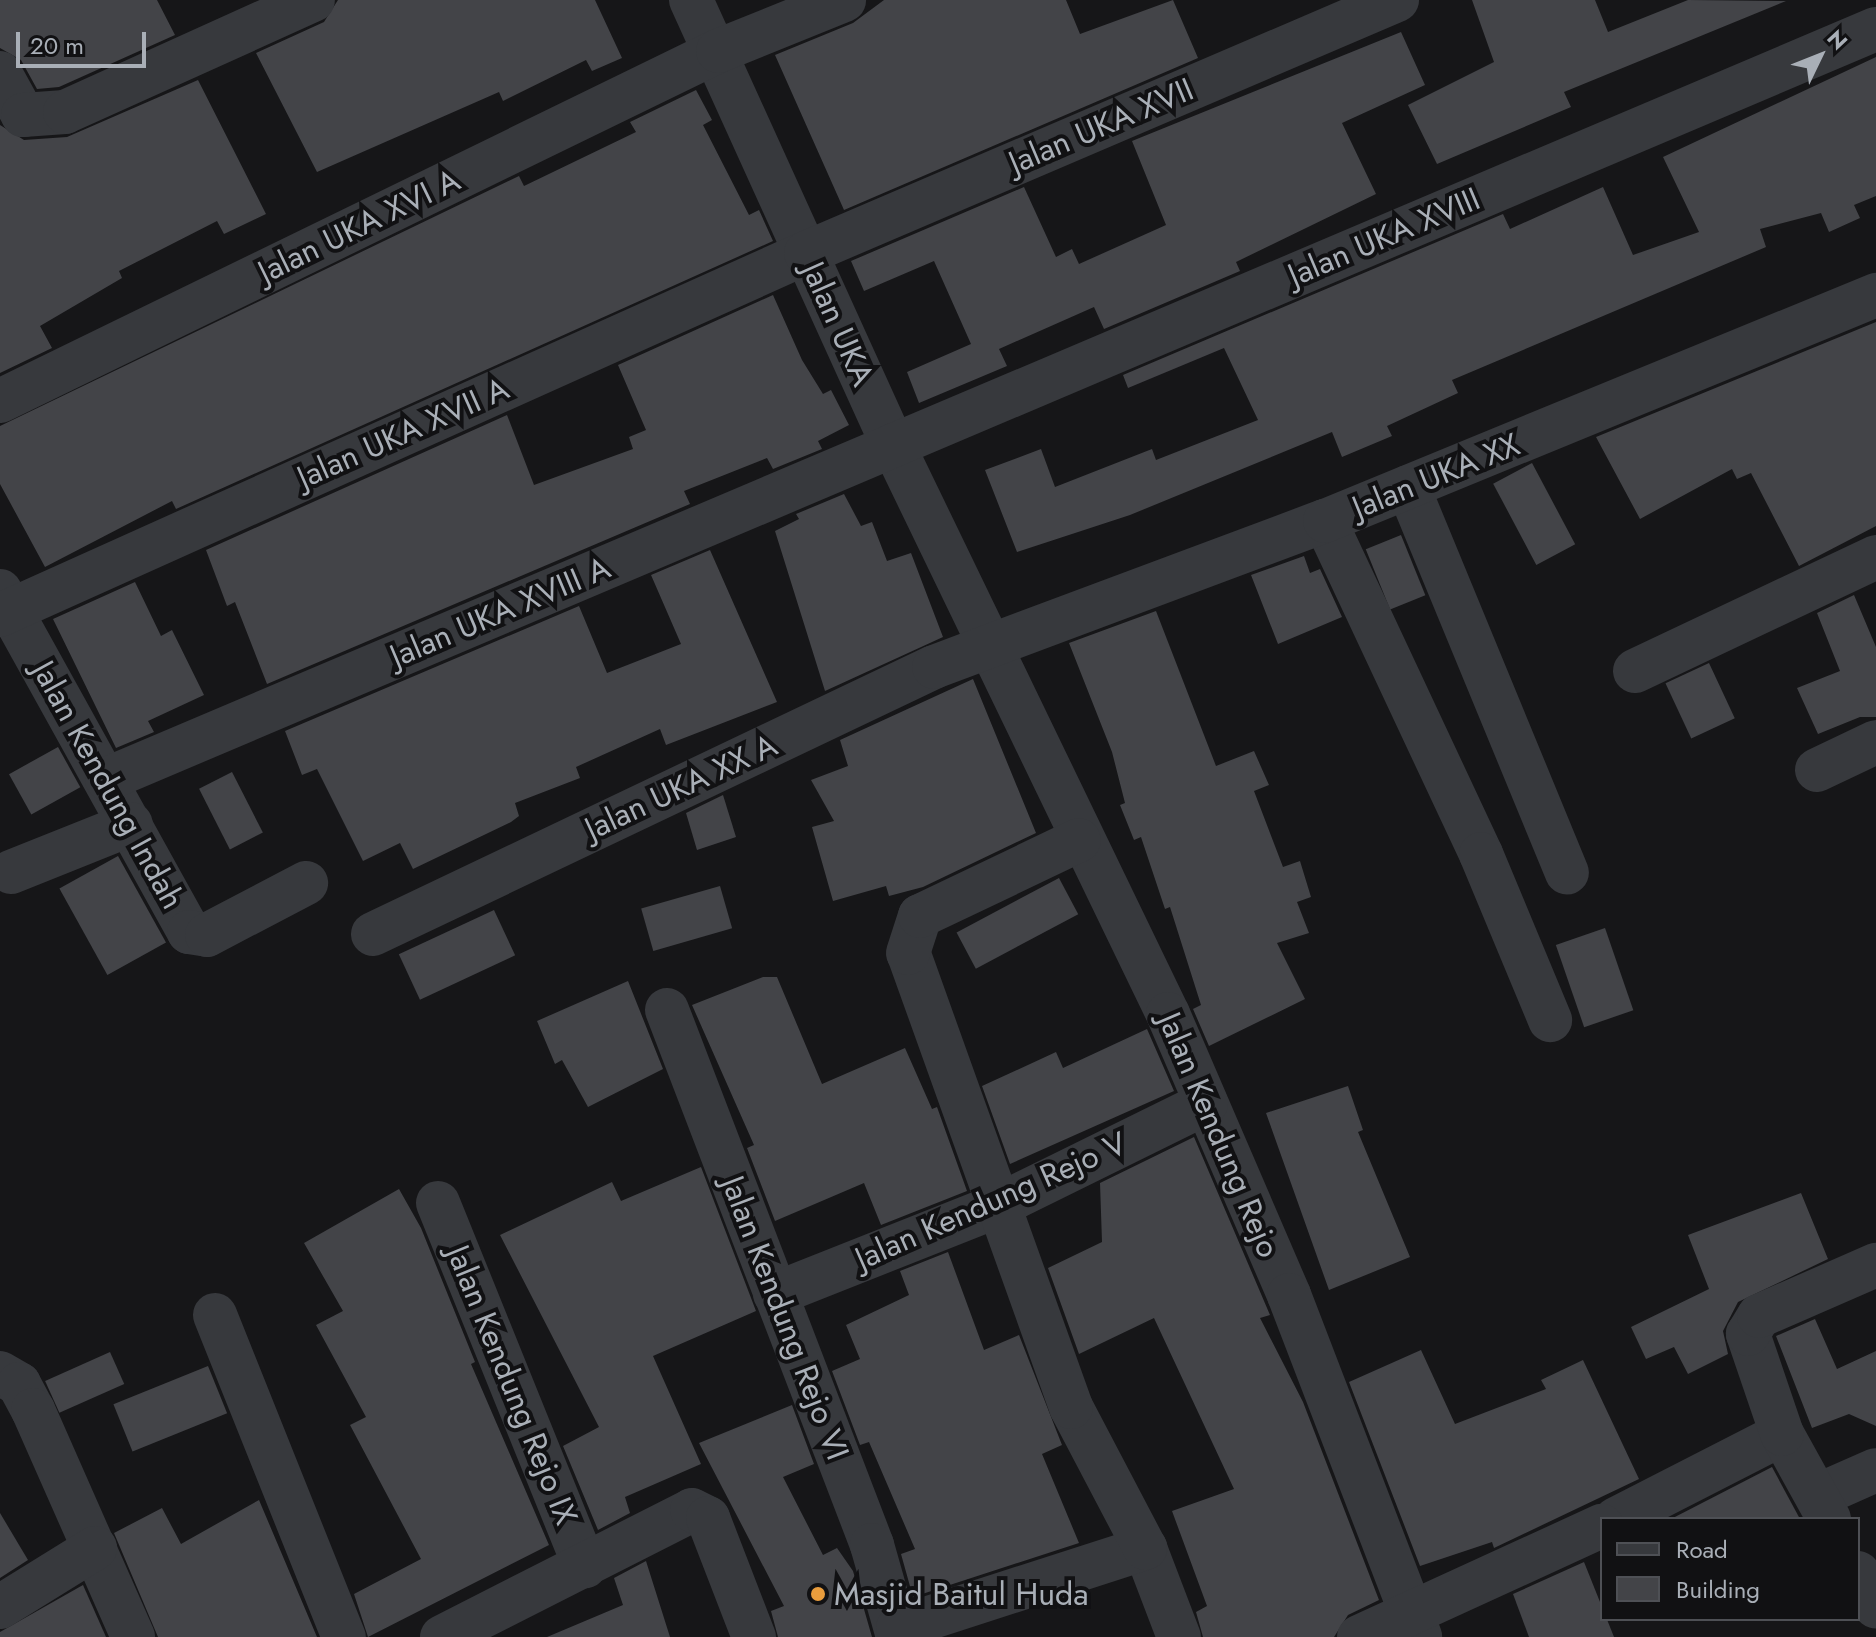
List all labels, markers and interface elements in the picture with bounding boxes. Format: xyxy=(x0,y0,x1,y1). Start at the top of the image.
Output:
scale bar xyxy=(20,16,150,66)
north arrow xyxy=(1780,16,1860,96)
text: N xyxy=(1820,22,1855,57)
text: 20 m xyxy=(30,28,84,63)
street label: Jalan UKA XVII xyxy=(1003,70,1199,182)
street label: Jalan UKA XVI A xyxy=(252,161,466,291)
street label: Jalan UKA XVIII xyxy=(1282,179,1486,295)
street label: Jalan UKA xyxy=(794,256,882,392)
street label: Jalan UKA XVII A xyxy=(291,369,515,497)
street label: Jalan UKA XX xyxy=(1347,425,1525,527)
street label: Jalan UKA XVIII A xyxy=(384,548,616,676)
street label: Jalan Kendung Indah xyxy=(24,654,192,916)
street label: Jalan UKA XX A xyxy=(579,726,783,848)
street label: Jalan Kendung Rejo xyxy=(1150,1007,1288,1263)
street label: Jalan Kendung Rejo V xyxy=(849,1124,1133,1278)
street label: Jalan Kendung Rejo VI xyxy=(713,1171,857,1465)
street label: Jalan Kendung Rejo IX xyxy=(438,1240,586,1530)
legend xyxy=(1600,1517,1860,1621)
text: Road xyxy=(1676,1532,1728,1567)
text: Building xyxy=(1676,1572,1760,1607)
place label: Masjid Baitul Huda xyxy=(834,1575,1089,1613)
marker: Masjid Baitul Huda xyxy=(809,1585,827,1603)

